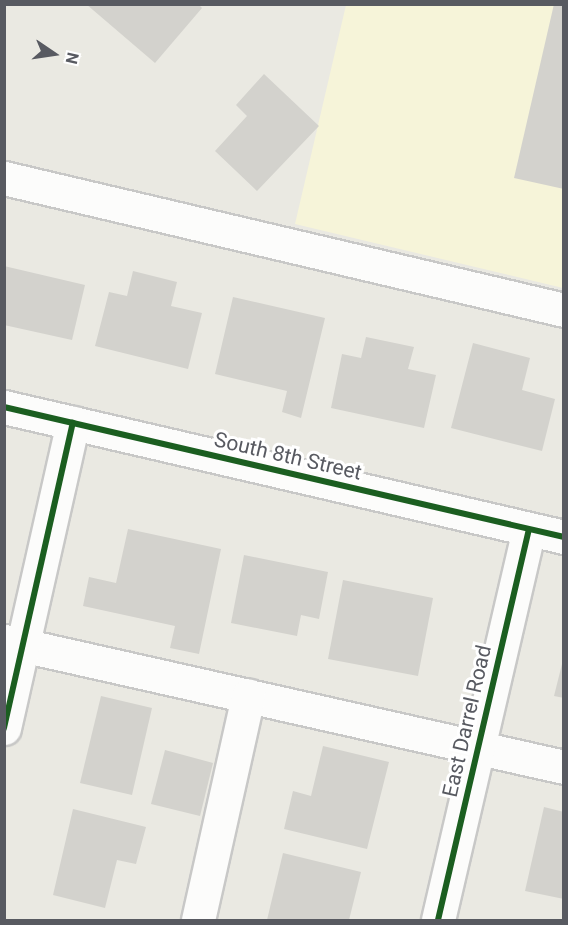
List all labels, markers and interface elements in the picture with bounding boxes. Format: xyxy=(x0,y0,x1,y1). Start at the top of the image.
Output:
north arrow xyxy=(24,24,84,84)
text: N xyxy=(62,51,83,66)
street label: South 8th Street xyxy=(212,427,364,485)
street label: East Darrel Road xyxy=(437,643,497,799)

